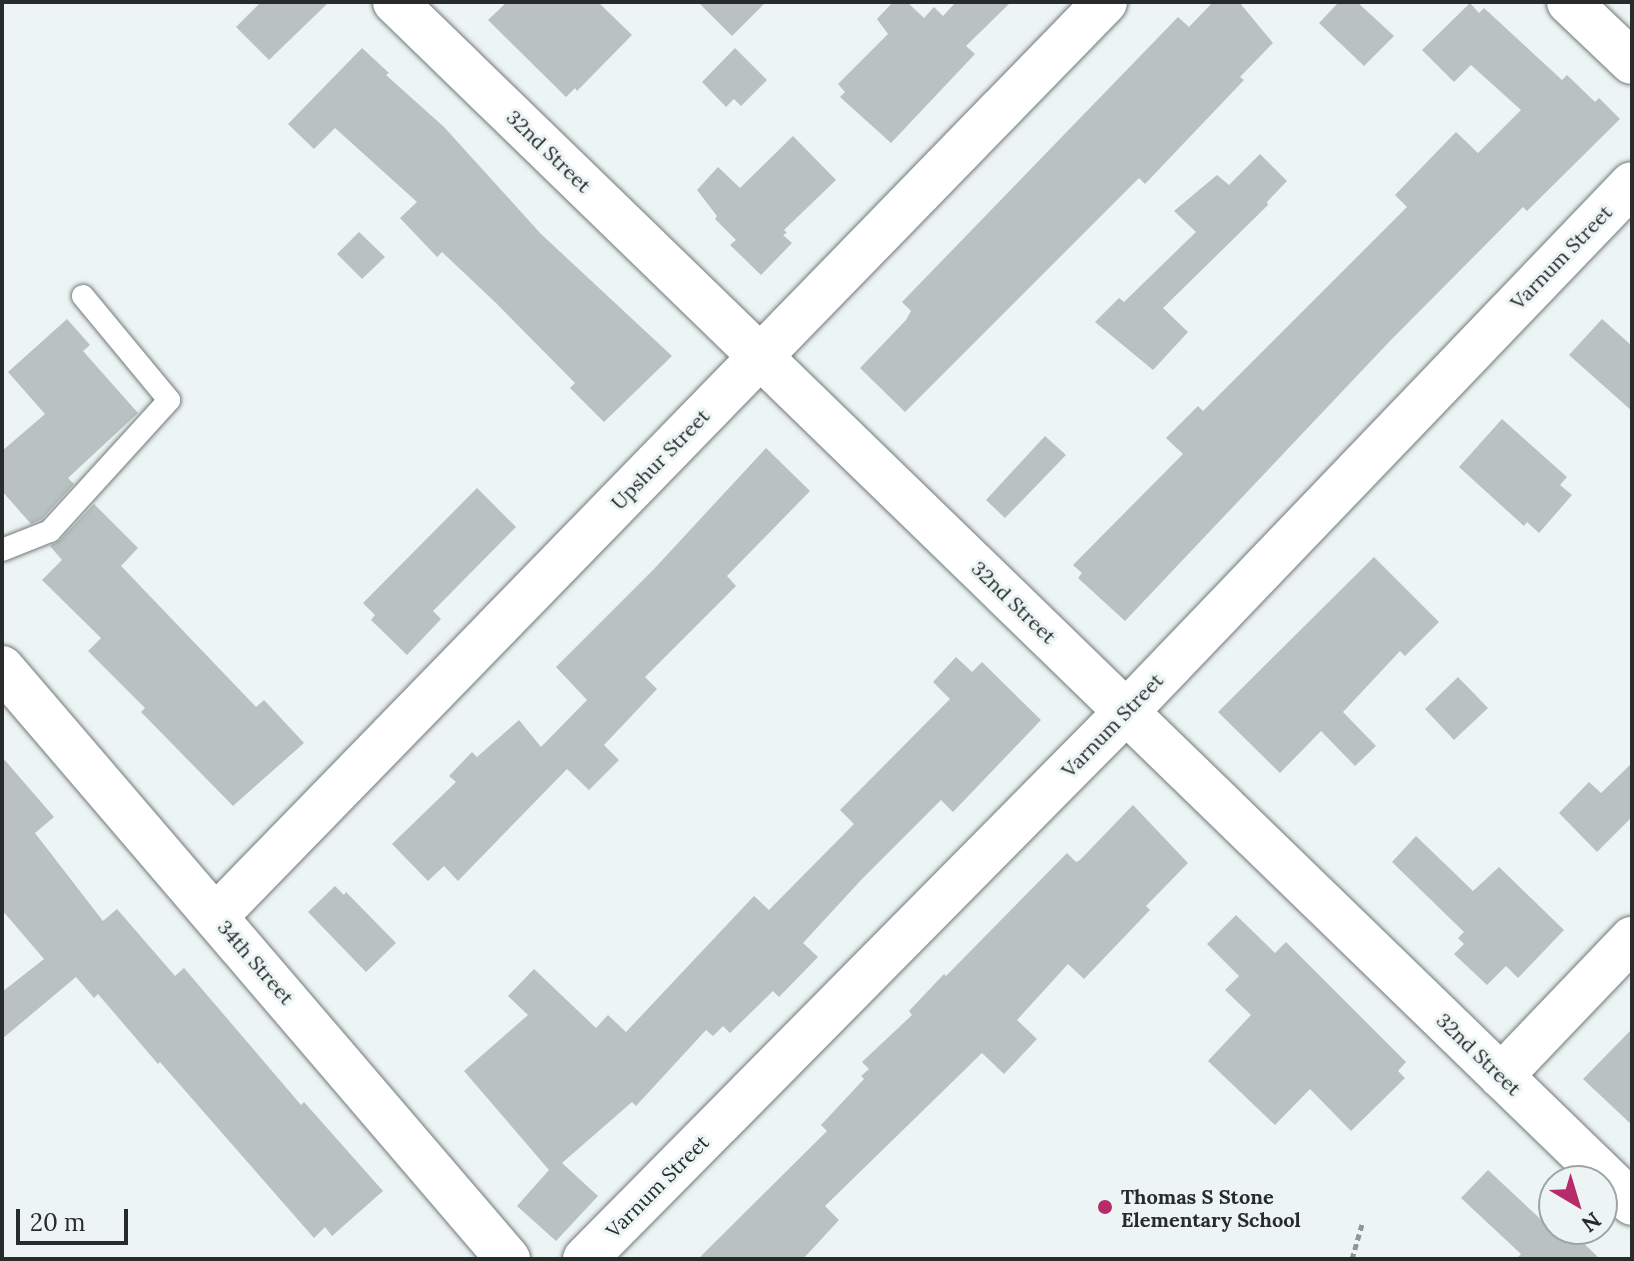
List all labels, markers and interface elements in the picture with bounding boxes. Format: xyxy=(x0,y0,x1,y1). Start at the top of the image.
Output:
street label: 32nd Street xyxy=(502,105,596,197)
street label: Varnum Street xyxy=(1505,200,1617,314)
street label: Upshur Street xyxy=(606,404,714,514)
street label: 32nd Street xyxy=(967,556,1061,648)
street label: Varnum Street xyxy=(1056,668,1168,782)
street label: 34th Street xyxy=(213,915,299,1009)
street label: 32nd Street xyxy=(1432,1008,1526,1100)
street label: Varnum Street xyxy=(601,1130,713,1242)
north arrow xyxy=(1538,1165,1618,1245)
place label: Thomas S Stone Elementary School xyxy=(1121,1184,1301,1231)
scale bar xyxy=(20,1193,132,1243)
marker: Thomas S Stone Elementary School xyxy=(1096,1198,1114,1216)
text: N xyxy=(1576,1206,1607,1239)
text: 20 m xyxy=(30,1207,86,1238)

